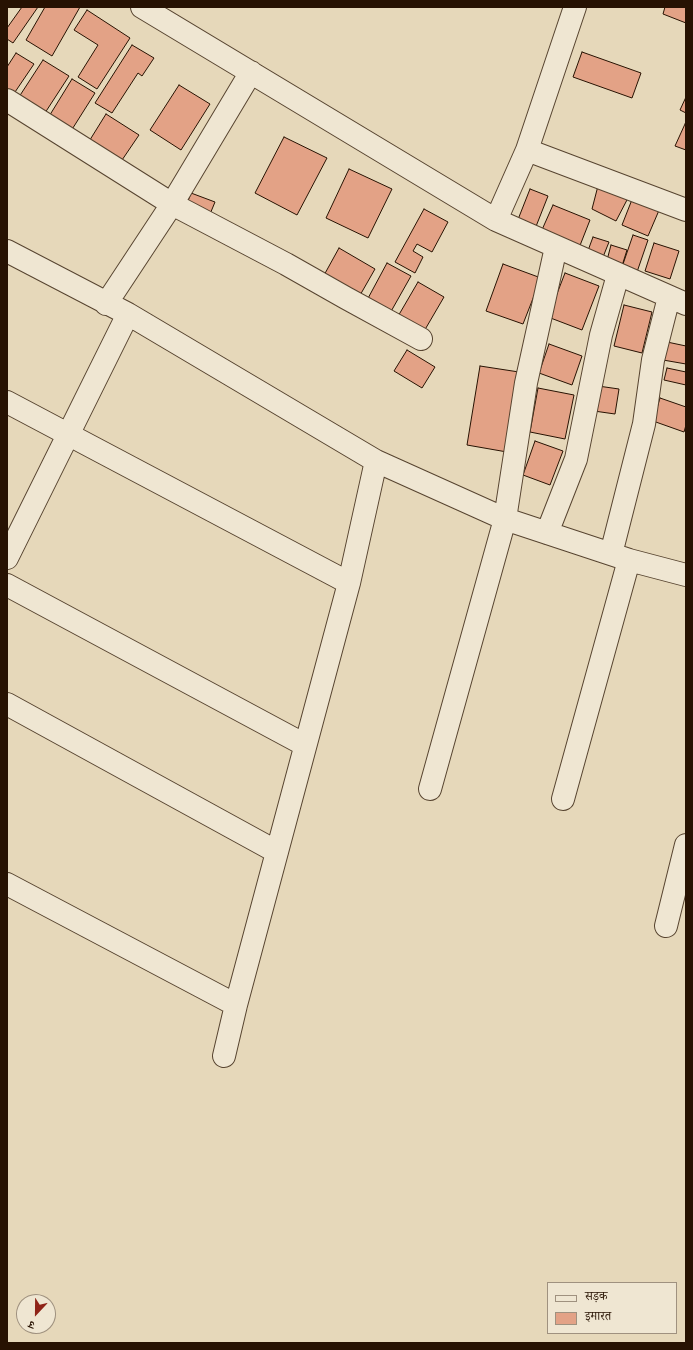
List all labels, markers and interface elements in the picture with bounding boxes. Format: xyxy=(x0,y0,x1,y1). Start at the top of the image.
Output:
legend xyxy=(547,1282,677,1334)
text: सड़क xyxy=(585,1289,608,1303)
north arrow xyxy=(16,1294,56,1334)
text: इमारत xyxy=(585,1309,611,1323)
text: उ xyxy=(27,1318,37,1332)

